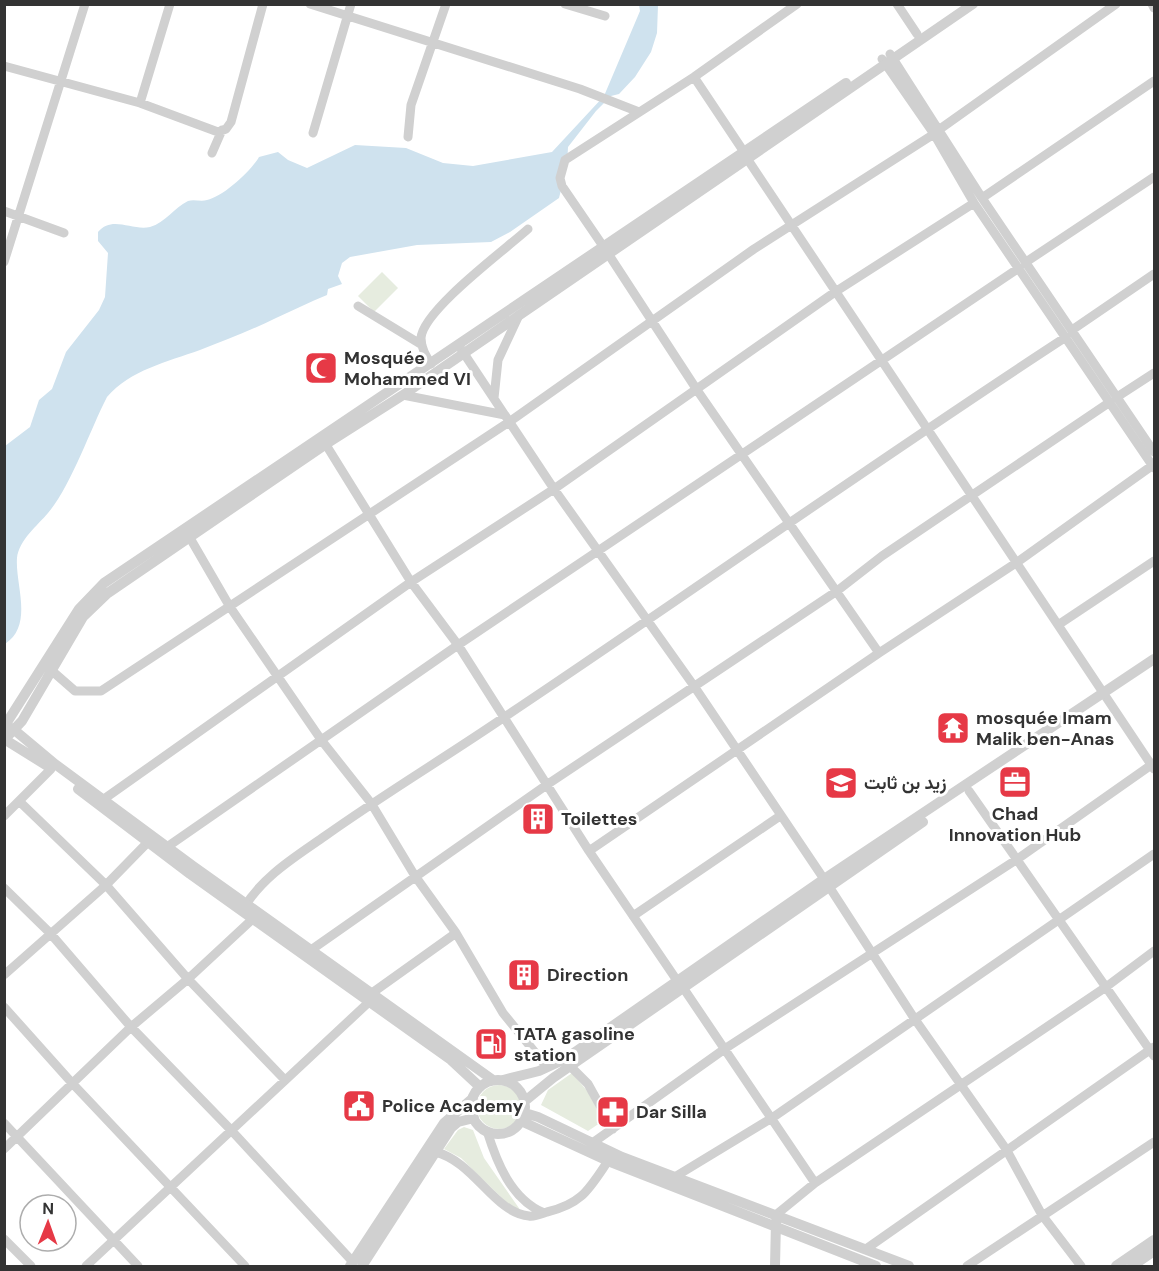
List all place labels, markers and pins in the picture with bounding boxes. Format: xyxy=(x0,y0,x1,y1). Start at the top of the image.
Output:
place label: Mosquée Mohammed VI xyxy=(344,346,471,391)
mosque icon: Mosquée Mohammed VI xyxy=(303,350,339,386)
place label: mosquée Imam Malik ben-Anas xyxy=(976,706,1114,751)
temple icon: mosquée Imam Malik ben-Anas xyxy=(935,710,971,746)
office icon: Chad Innovation Hub xyxy=(997,764,1033,800)
school or university icon: زيد بن ثابت xyxy=(823,765,859,801)
place label: زيد بن ثابت xyxy=(864,771,947,795)
building icon: Toilettes xyxy=(520,801,556,837)
place label: Chad Innovation Hub xyxy=(949,802,1081,847)
place label: Toilettes xyxy=(561,807,637,831)
building icon: Direction xyxy=(506,957,542,993)
place label: Direction xyxy=(547,963,628,987)
place label: TATA gasoline station xyxy=(514,1022,635,1067)
fuel station icon: TATA gasoline station xyxy=(473,1026,509,1062)
public building icon: Police Academy xyxy=(341,1088,377,1124)
place label: Police Academy xyxy=(382,1094,523,1118)
pharmacy icon: Dar Silla xyxy=(595,1094,631,1130)
place label: Dar Silla xyxy=(636,1100,707,1124)

